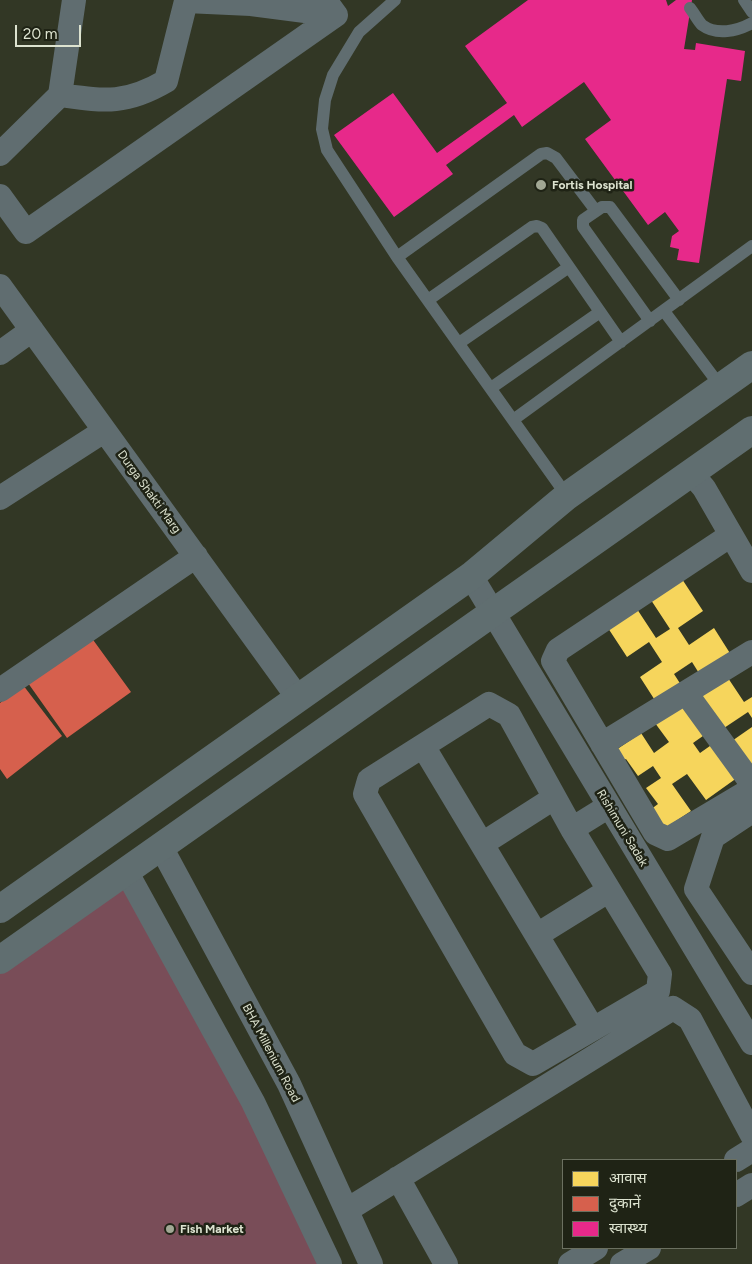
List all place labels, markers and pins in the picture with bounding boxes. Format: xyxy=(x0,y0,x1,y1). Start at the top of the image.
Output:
marker: Fortis Hospital xyxy=(534,178,548,192)
place label: Fortis Hospital xyxy=(552,178,632,192)
place label: Fish Market xyxy=(180,1222,244,1236)
marker: Fish Market xyxy=(164,1223,176,1235)

